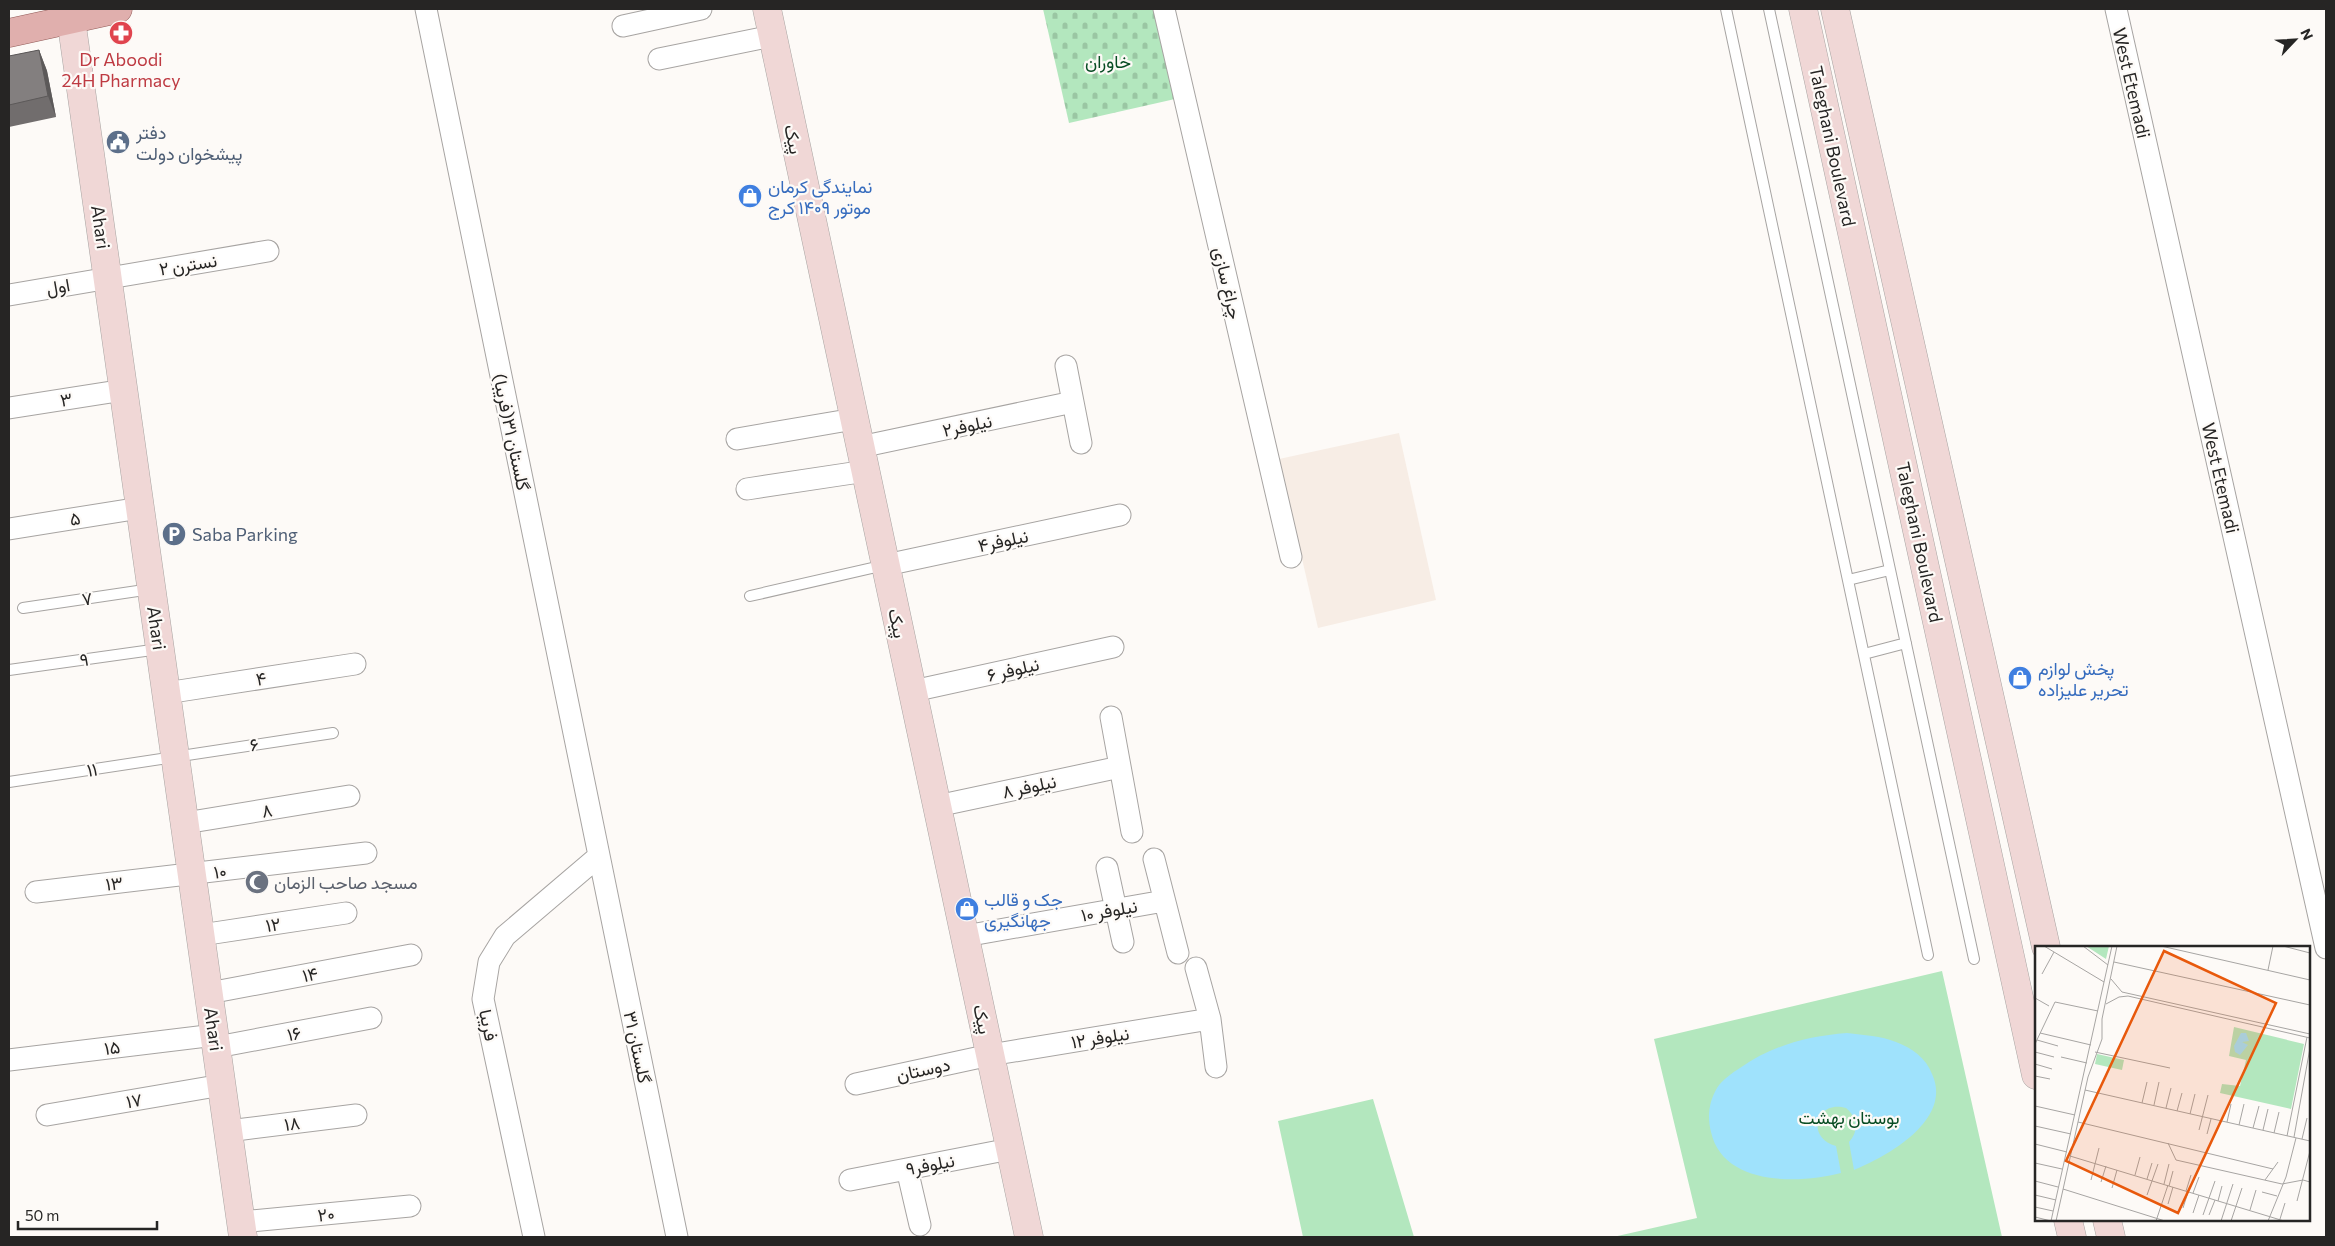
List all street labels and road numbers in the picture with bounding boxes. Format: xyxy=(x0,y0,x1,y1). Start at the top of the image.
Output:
street label: West Etemadi xyxy=(2109,25,2155,141)
street label: Taleghani Boulevard xyxy=(1805,64,1861,228)
street label: پیک xyxy=(778,122,808,156)
street label: Ahari xyxy=(87,204,115,250)
street label: چراغ سازی xyxy=(1207,245,1247,322)
street label: نسترن ۲ xyxy=(158,249,219,280)
street label: اول xyxy=(44,273,72,300)
street label: گلستان ۳۱(فریبا) xyxy=(488,372,535,493)
street label: ۳ xyxy=(58,387,74,411)
street label: نیلوفر۲ xyxy=(940,409,994,442)
street label: West Etemadi xyxy=(2198,420,2244,536)
street label: Taleghani Boulevard xyxy=(1892,460,1948,624)
street label: ۵ xyxy=(68,506,82,530)
street label: نیلوفر۴ xyxy=(976,524,1030,557)
street label: ۷ xyxy=(80,586,94,610)
street label: Ahari xyxy=(143,605,171,651)
street label: پیک xyxy=(882,606,912,640)
street label: ۹ xyxy=(78,648,90,670)
street label: نیلوفر ۶ xyxy=(985,652,1041,687)
street label: ۴ xyxy=(254,666,268,690)
street label: ۶ xyxy=(248,732,260,756)
street label: ۱۱ xyxy=(85,757,99,781)
street label: نیلوفر ۸ xyxy=(1000,770,1058,803)
street label: ۸ xyxy=(260,798,274,822)
street label: ۱۰ xyxy=(212,859,228,883)
street label: ۱۳ xyxy=(104,871,124,895)
street label: نیلوفر ۱۰ xyxy=(1079,894,1139,927)
street label: ۱۲ xyxy=(264,912,282,936)
street label: ۱۴ xyxy=(300,962,320,986)
street label: پیک xyxy=(967,1002,997,1036)
street label: Ahari xyxy=(200,1006,228,1052)
street label: فریبا xyxy=(474,1007,503,1043)
street label: گلستان ۳۱ xyxy=(620,1009,656,1085)
street label: ۱۶ xyxy=(285,1021,303,1045)
street label: نیلوفر ۱۲ xyxy=(1069,1022,1131,1053)
street label: ۱۵ xyxy=(103,1035,121,1059)
street label: دوستان xyxy=(894,1053,952,1086)
street label: ۱۷ xyxy=(124,1088,144,1112)
street label: ۱۸ xyxy=(283,1111,301,1135)
street label: نیلوفر۹ xyxy=(904,1149,956,1180)
street label: ۲۰ xyxy=(316,1202,336,1226)

